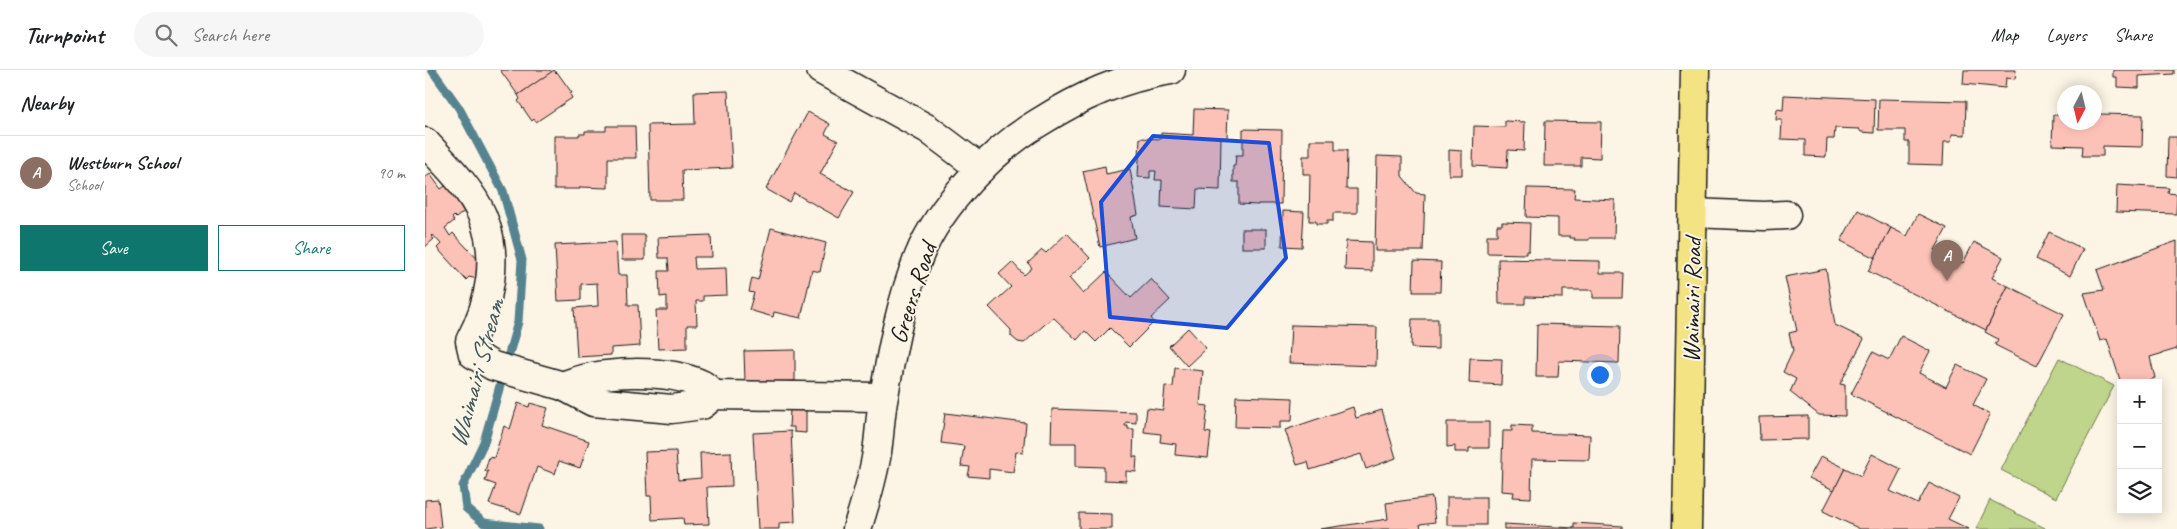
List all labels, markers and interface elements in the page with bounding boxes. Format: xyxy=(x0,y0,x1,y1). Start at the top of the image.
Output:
search box xyxy=(134,12,484,57)
text: Turnpoint xyxy=(25,20,104,50)
icon: search xyxy=(152,21,180,49)
text: Search here xyxy=(192,23,269,47)
text: Map xyxy=(1991,24,2019,46)
text: Layers xyxy=(2047,24,2086,46)
text: Share xyxy=(2114,24,2152,46)
north arrow xyxy=(2057,85,2102,130)
text: Nearby xyxy=(20,90,73,116)
text: Westburn School xyxy=(67,151,179,175)
text: A xyxy=(32,163,40,183)
text: 90 m xyxy=(378,163,405,183)
text: School xyxy=(67,175,101,195)
button: Save xyxy=(20,225,208,271)
button: Share xyxy=(218,225,405,271)
street label: Waimairi Road xyxy=(1675,234,1709,363)
street label: Greers Road xyxy=(882,235,945,348)
pin: A xyxy=(1931,240,1963,281)
water label: Waimairi Stream xyxy=(441,293,513,451)
your location xyxy=(1587,362,1613,388)
map controls xyxy=(2117,379,2162,514)
button: + xyxy=(2117,379,2162,424)
button: − xyxy=(2117,424,2162,469)
button: layers xyxy=(2117,469,2162,514)

